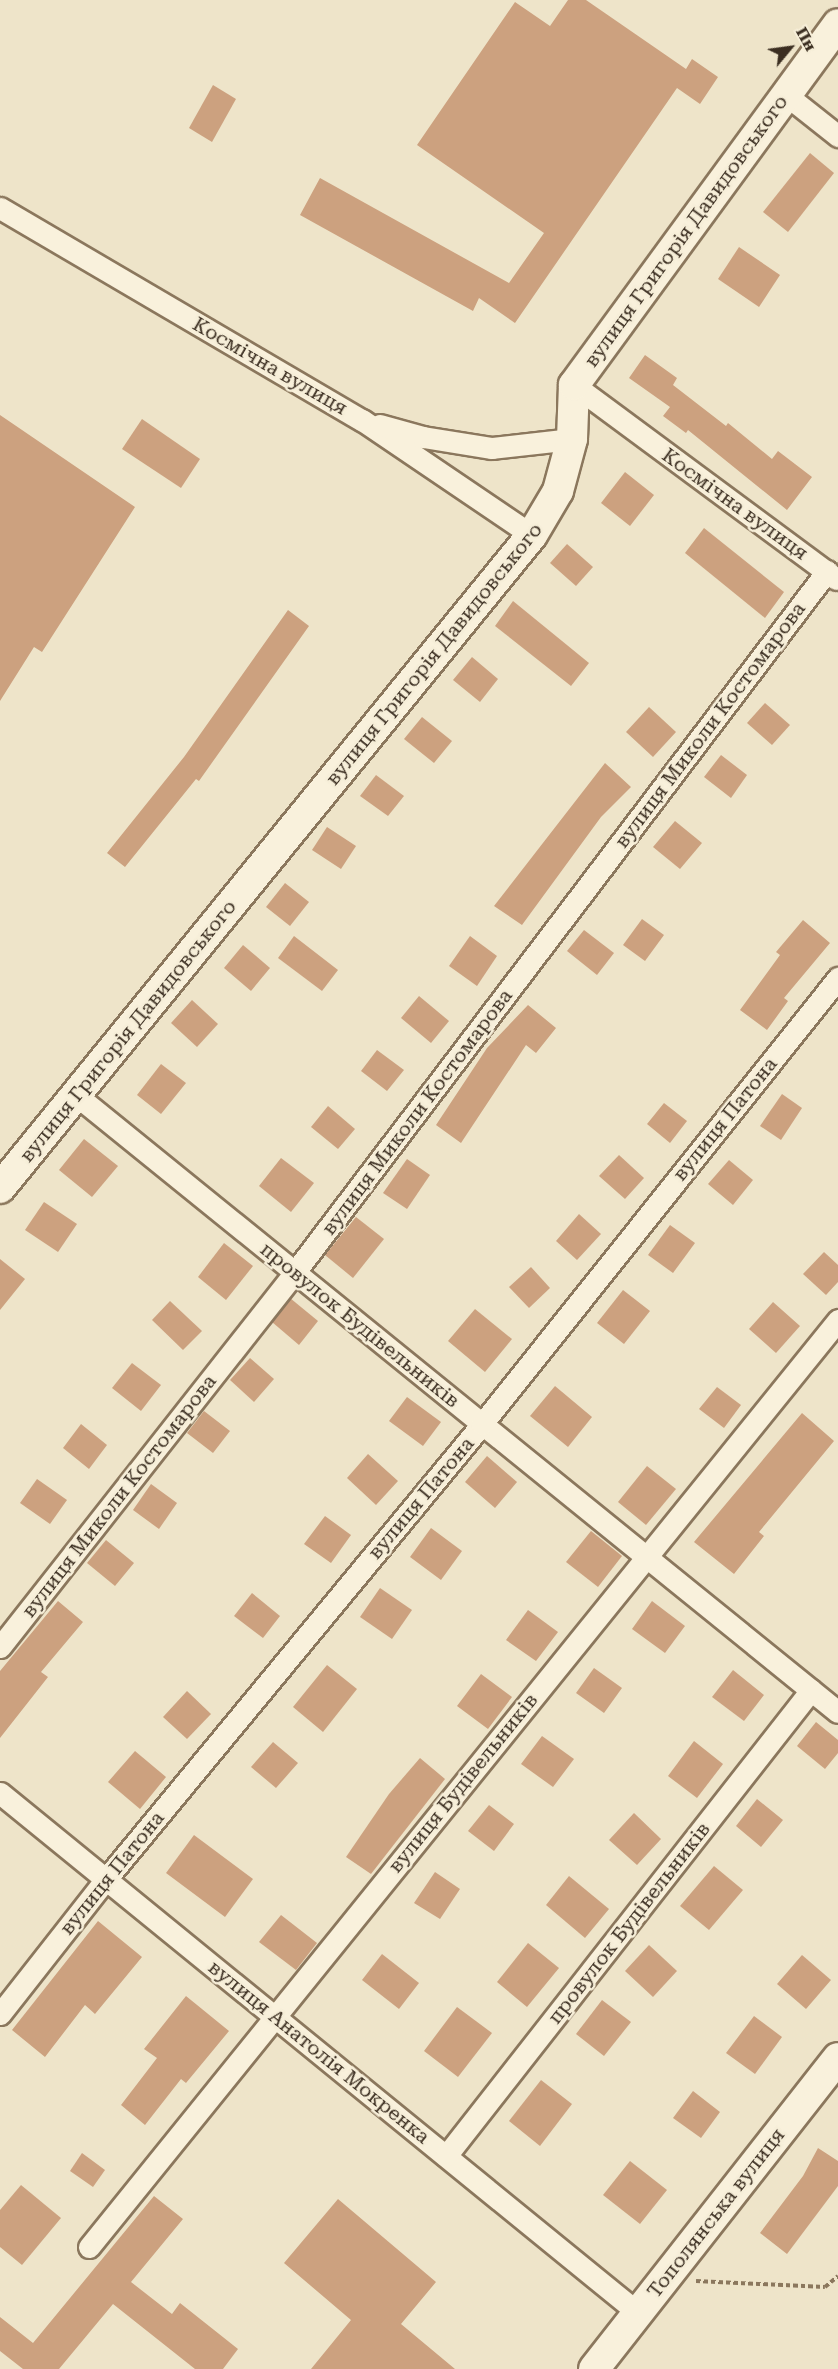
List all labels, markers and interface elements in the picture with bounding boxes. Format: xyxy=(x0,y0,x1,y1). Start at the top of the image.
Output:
north arrow xyxy=(760,18,820,78)
text: Пн xyxy=(792,24,820,54)
street label: вулиця Григорія Давидовського xyxy=(579,90,793,372)
street label: Космічна вулиця xyxy=(188,312,352,420)
street label: Космічна вулиця xyxy=(657,443,813,565)
street label: вулиця Григорія Давидовського xyxy=(321,518,547,790)
street label: вулиця Миколи Костомарова xyxy=(610,597,810,853)
street label: вулиця Григорія Давидовського xyxy=(15,895,241,1167)
street label: вулиця Миколи Костомарова xyxy=(317,984,517,1240)
street label: вулиця Патона xyxy=(668,1052,782,1186)
street label: провулок Будівельників xyxy=(256,1237,464,1413)
street label: вулиця Миколи Костомарова xyxy=(17,1370,221,1622)
street label: вулиця Патона xyxy=(363,1432,479,1564)
street label: вулиця Будівельників xyxy=(383,1688,543,1878)
street label: вулиця Патона xyxy=(55,1806,169,1940)
street label: провулок Будівельників xyxy=(543,1817,715,2029)
street label: вулиця Анатолія Мокренка xyxy=(203,1955,435,2149)
street label: Тополянська вулиця xyxy=(642,2123,790,2303)

